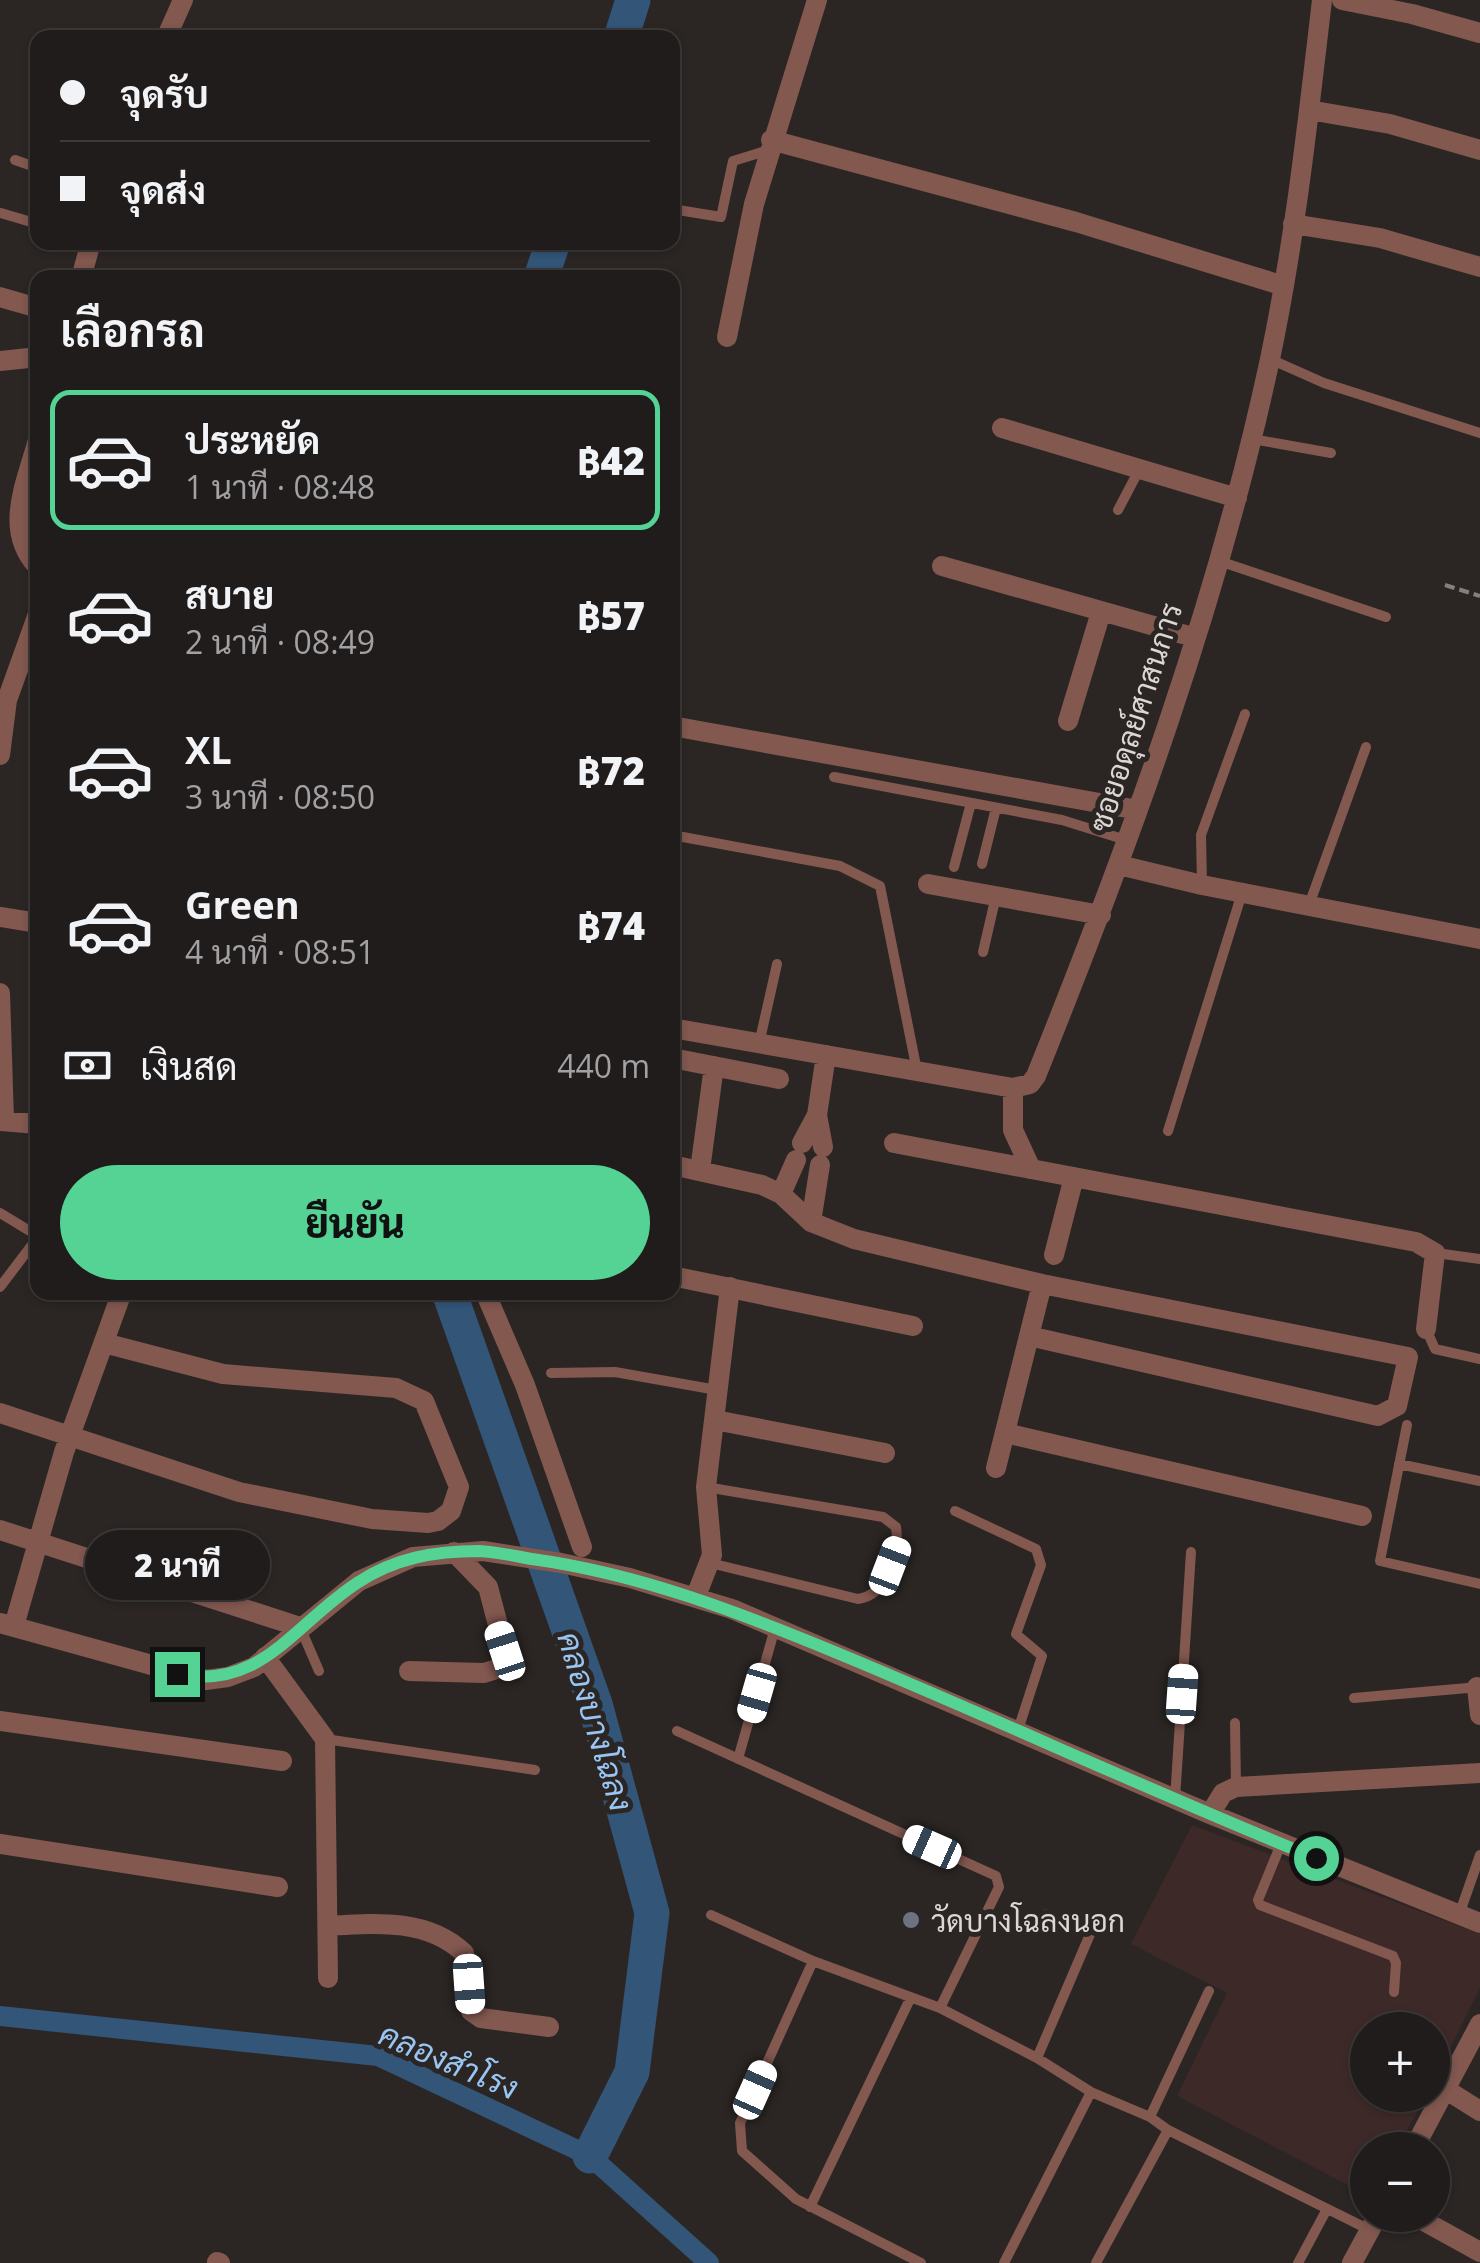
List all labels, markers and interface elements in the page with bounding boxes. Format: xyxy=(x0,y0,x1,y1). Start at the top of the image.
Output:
text: จุดรับ xyxy=(120,67,209,119)
text: จุดส่ง xyxy=(120,163,206,215)
text: เลือกรถ xyxy=(60,299,205,360)
text: ประหยัด xyxy=(185,413,320,465)
icon: car xyxy=(65,415,155,505)
text: ฿42 xyxy=(577,434,645,486)
text: 1 นาที · 08:48 xyxy=(185,465,375,508)
text: สบาย xyxy=(185,568,274,620)
icon: car xyxy=(65,570,155,660)
text: ฿57 xyxy=(577,589,645,641)
street label: ซอยอดุลย์ศาสนการ xyxy=(1079,597,1193,837)
text: 2 นาที · 08:49 xyxy=(185,620,375,663)
text: XL xyxy=(185,723,232,775)
icon: car xyxy=(65,725,155,815)
text: ฿72 xyxy=(577,744,645,796)
text: 3 นาที · 08:50 xyxy=(185,775,375,818)
text: Green xyxy=(185,878,300,930)
icon: car xyxy=(65,880,155,970)
text: ฿74 xyxy=(577,899,645,951)
text: 4 นาที · 08:51 xyxy=(185,930,375,973)
icon: cash xyxy=(60,1038,115,1093)
text: เงินสด xyxy=(140,1039,238,1091)
text: 440 m xyxy=(557,1044,650,1087)
button: ยืนยัน xyxy=(60,1165,650,1280)
callout: 2 นาที xyxy=(84,1529,270,1599)
car xyxy=(865,1533,915,1599)
text: 2 นาที xyxy=(134,1543,221,1586)
car xyxy=(481,1618,529,1684)
water label: คลองบางโฉลง xyxy=(548,1626,644,1816)
route end xyxy=(155,1652,200,1697)
car xyxy=(734,1660,780,1726)
car xyxy=(1165,1663,1199,1725)
car xyxy=(898,1821,966,1873)
route start xyxy=(1294,1836,1339,1881)
place label: วัดบางโฉลงนอก xyxy=(931,1900,1125,1941)
marker: วัดบางโฉลงนอก xyxy=(900,1909,922,1931)
car xyxy=(452,1953,486,2015)
water label: คลองสำโรง xyxy=(373,2011,525,2109)
map controls xyxy=(1350,2012,1450,2232)
button: + xyxy=(1350,2012,1450,2112)
car xyxy=(729,2056,781,2124)
button: − xyxy=(1350,2132,1450,2232)

